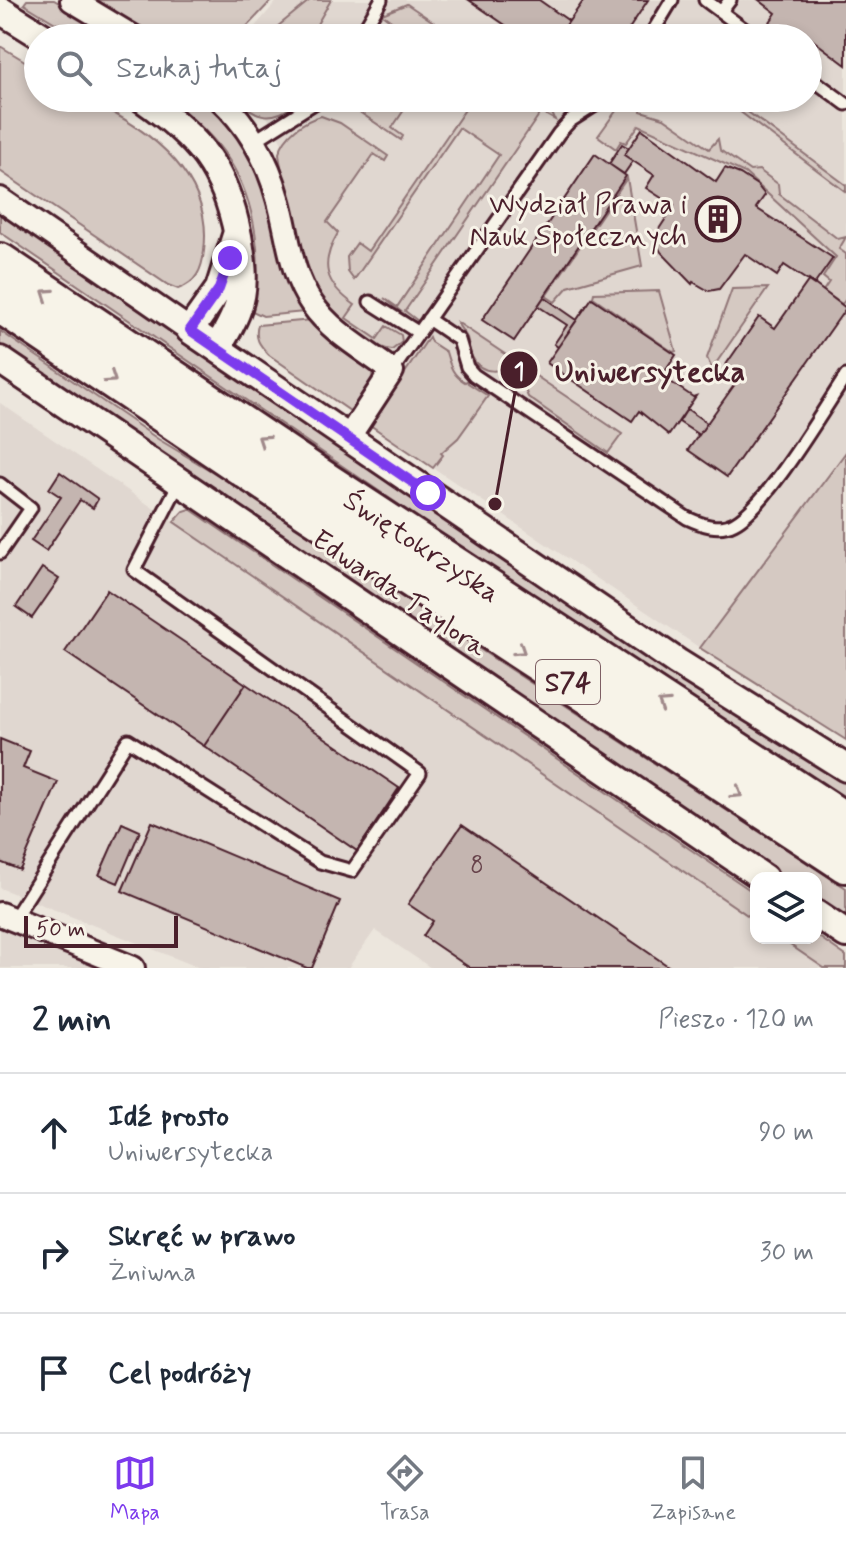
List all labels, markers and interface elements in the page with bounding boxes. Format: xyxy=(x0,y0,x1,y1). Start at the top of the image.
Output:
search box xyxy=(24,24,822,112)
icon: search xyxy=(52,46,96,90)
text: Szukaj tutaj xyxy=(116,49,282,88)
place label: Wydział Prawa i Nauk Społecznych xyxy=(469,187,687,256)
building icon: Wydział Prawa i Nauk Społecznych xyxy=(694,195,742,243)
route end xyxy=(212,240,248,276)
one-way arrow xyxy=(41,289,55,304)
callout: Uniwersytecka xyxy=(499,343,762,397)
text: Uniwersytecka xyxy=(555,353,745,392)
text: 1 xyxy=(514,357,524,388)
one-way arrow xyxy=(102,369,117,384)
one-way arrow xyxy=(257,434,271,449)
route start xyxy=(410,475,446,511)
street label: Świętokrzyska xyxy=(336,482,506,612)
street label: Edwarda Taylora xyxy=(304,522,493,666)
one-way arrow xyxy=(511,640,525,655)
road number: S74 xyxy=(536,660,600,704)
one-way arrow xyxy=(657,699,672,714)
one-way arrow xyxy=(729,783,743,798)
house number: 8 xyxy=(470,850,484,881)
map controls xyxy=(750,872,822,944)
button: layers xyxy=(750,872,822,944)
scale bar xyxy=(24,912,178,948)
text: 50 m xyxy=(36,916,85,944)
text: 2 min xyxy=(32,998,112,1043)
text: Pieszo · 120 m xyxy=(658,1003,814,1037)
text: Idź prosto xyxy=(108,1097,229,1136)
icon: ahead xyxy=(32,1111,76,1155)
text: 90 m xyxy=(759,1116,814,1150)
text: Uniwersytecka xyxy=(108,1136,273,1170)
text: Skręć w prawo xyxy=(108,1217,295,1256)
icon: right xyxy=(32,1231,76,1275)
text: 30 m xyxy=(760,1236,814,1270)
text: Żniwna xyxy=(108,1256,196,1290)
icon: arrive xyxy=(32,1351,76,1395)
text: Cel podróży xyxy=(108,1354,252,1393)
tab: Mapa xyxy=(110,1451,160,1527)
tab: Trasa xyxy=(380,1451,430,1527)
tab: Zapisane xyxy=(650,1451,736,1527)

